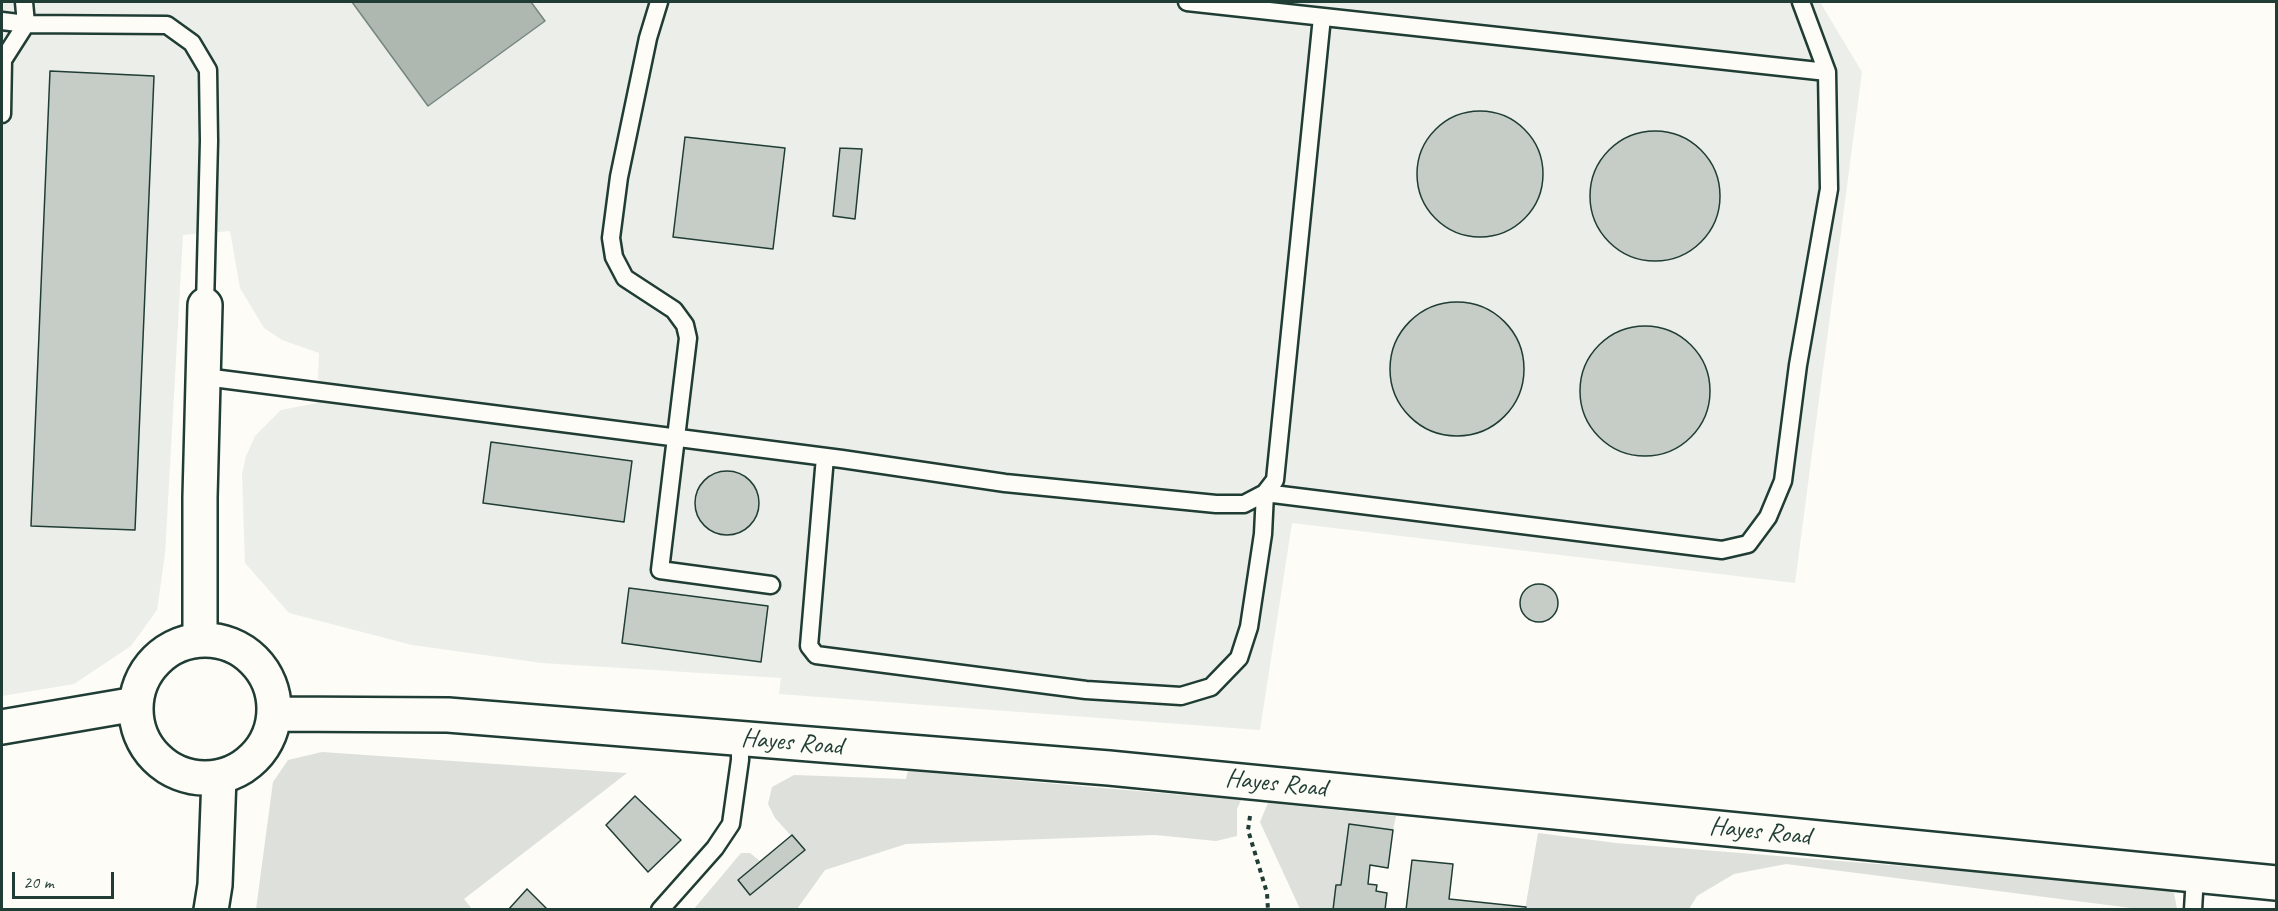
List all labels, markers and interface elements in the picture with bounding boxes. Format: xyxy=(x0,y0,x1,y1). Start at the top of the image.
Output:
street label: Hayes Road xyxy=(740,723,844,763)
street label: Hayes Road xyxy=(1224,763,1328,805)
street label: Hayes Road xyxy=(1708,811,1812,853)
scale bar xyxy=(15,860,117,898)
text: 20 m xyxy=(23,871,54,893)

